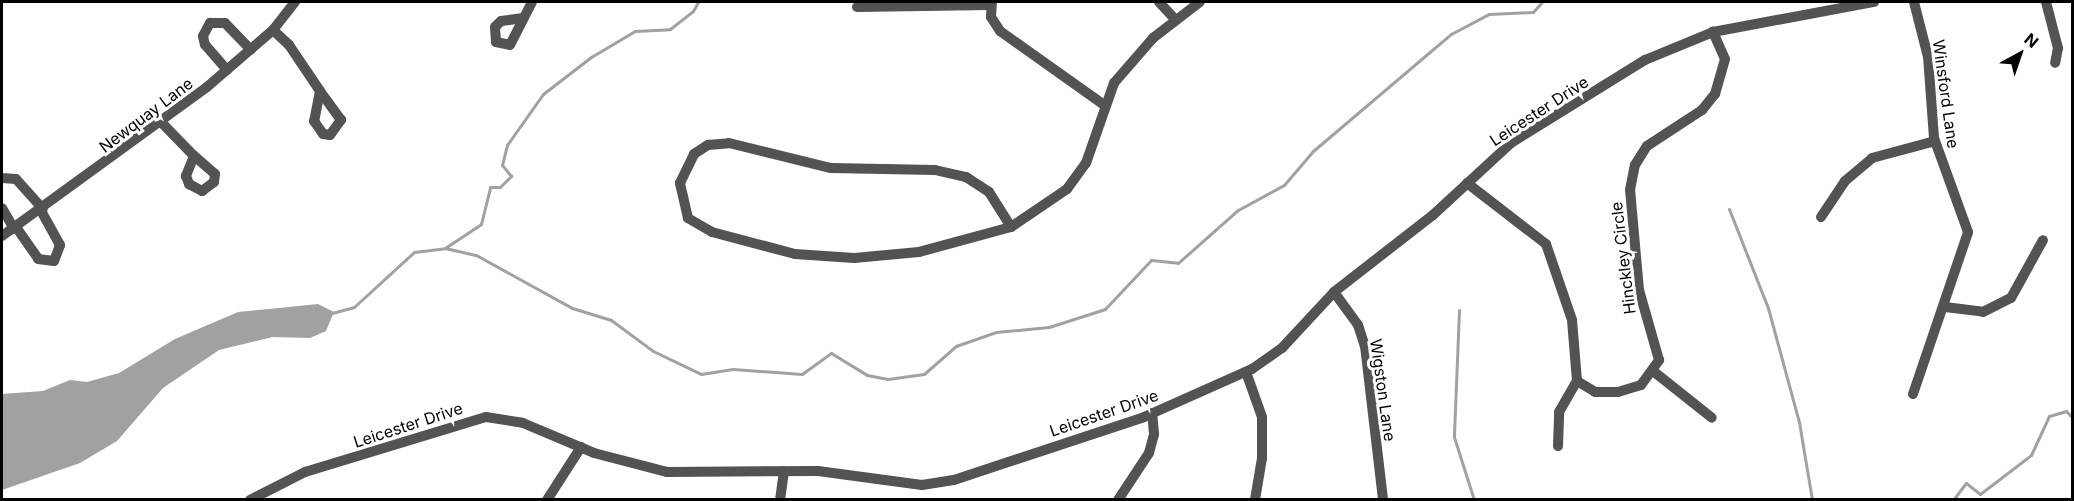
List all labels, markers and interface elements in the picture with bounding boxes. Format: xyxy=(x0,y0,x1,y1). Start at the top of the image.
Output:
north arrow xyxy=(1990,24,2050,84)
text: N xyxy=(2020,29,2043,52)
street label: Winsford Lane xyxy=(1929,38,1963,150)
street label: Leicester Drive xyxy=(1486,72,1592,150)
street label: Newquay Lane xyxy=(95,74,197,156)
street label: Hinckley Circle xyxy=(1607,201,1639,315)
street label: Wigston Lane xyxy=(1366,337,1400,443)
street label: Leicester Drive xyxy=(1047,385,1161,441)
street label: Leicester Drive xyxy=(351,398,465,452)

